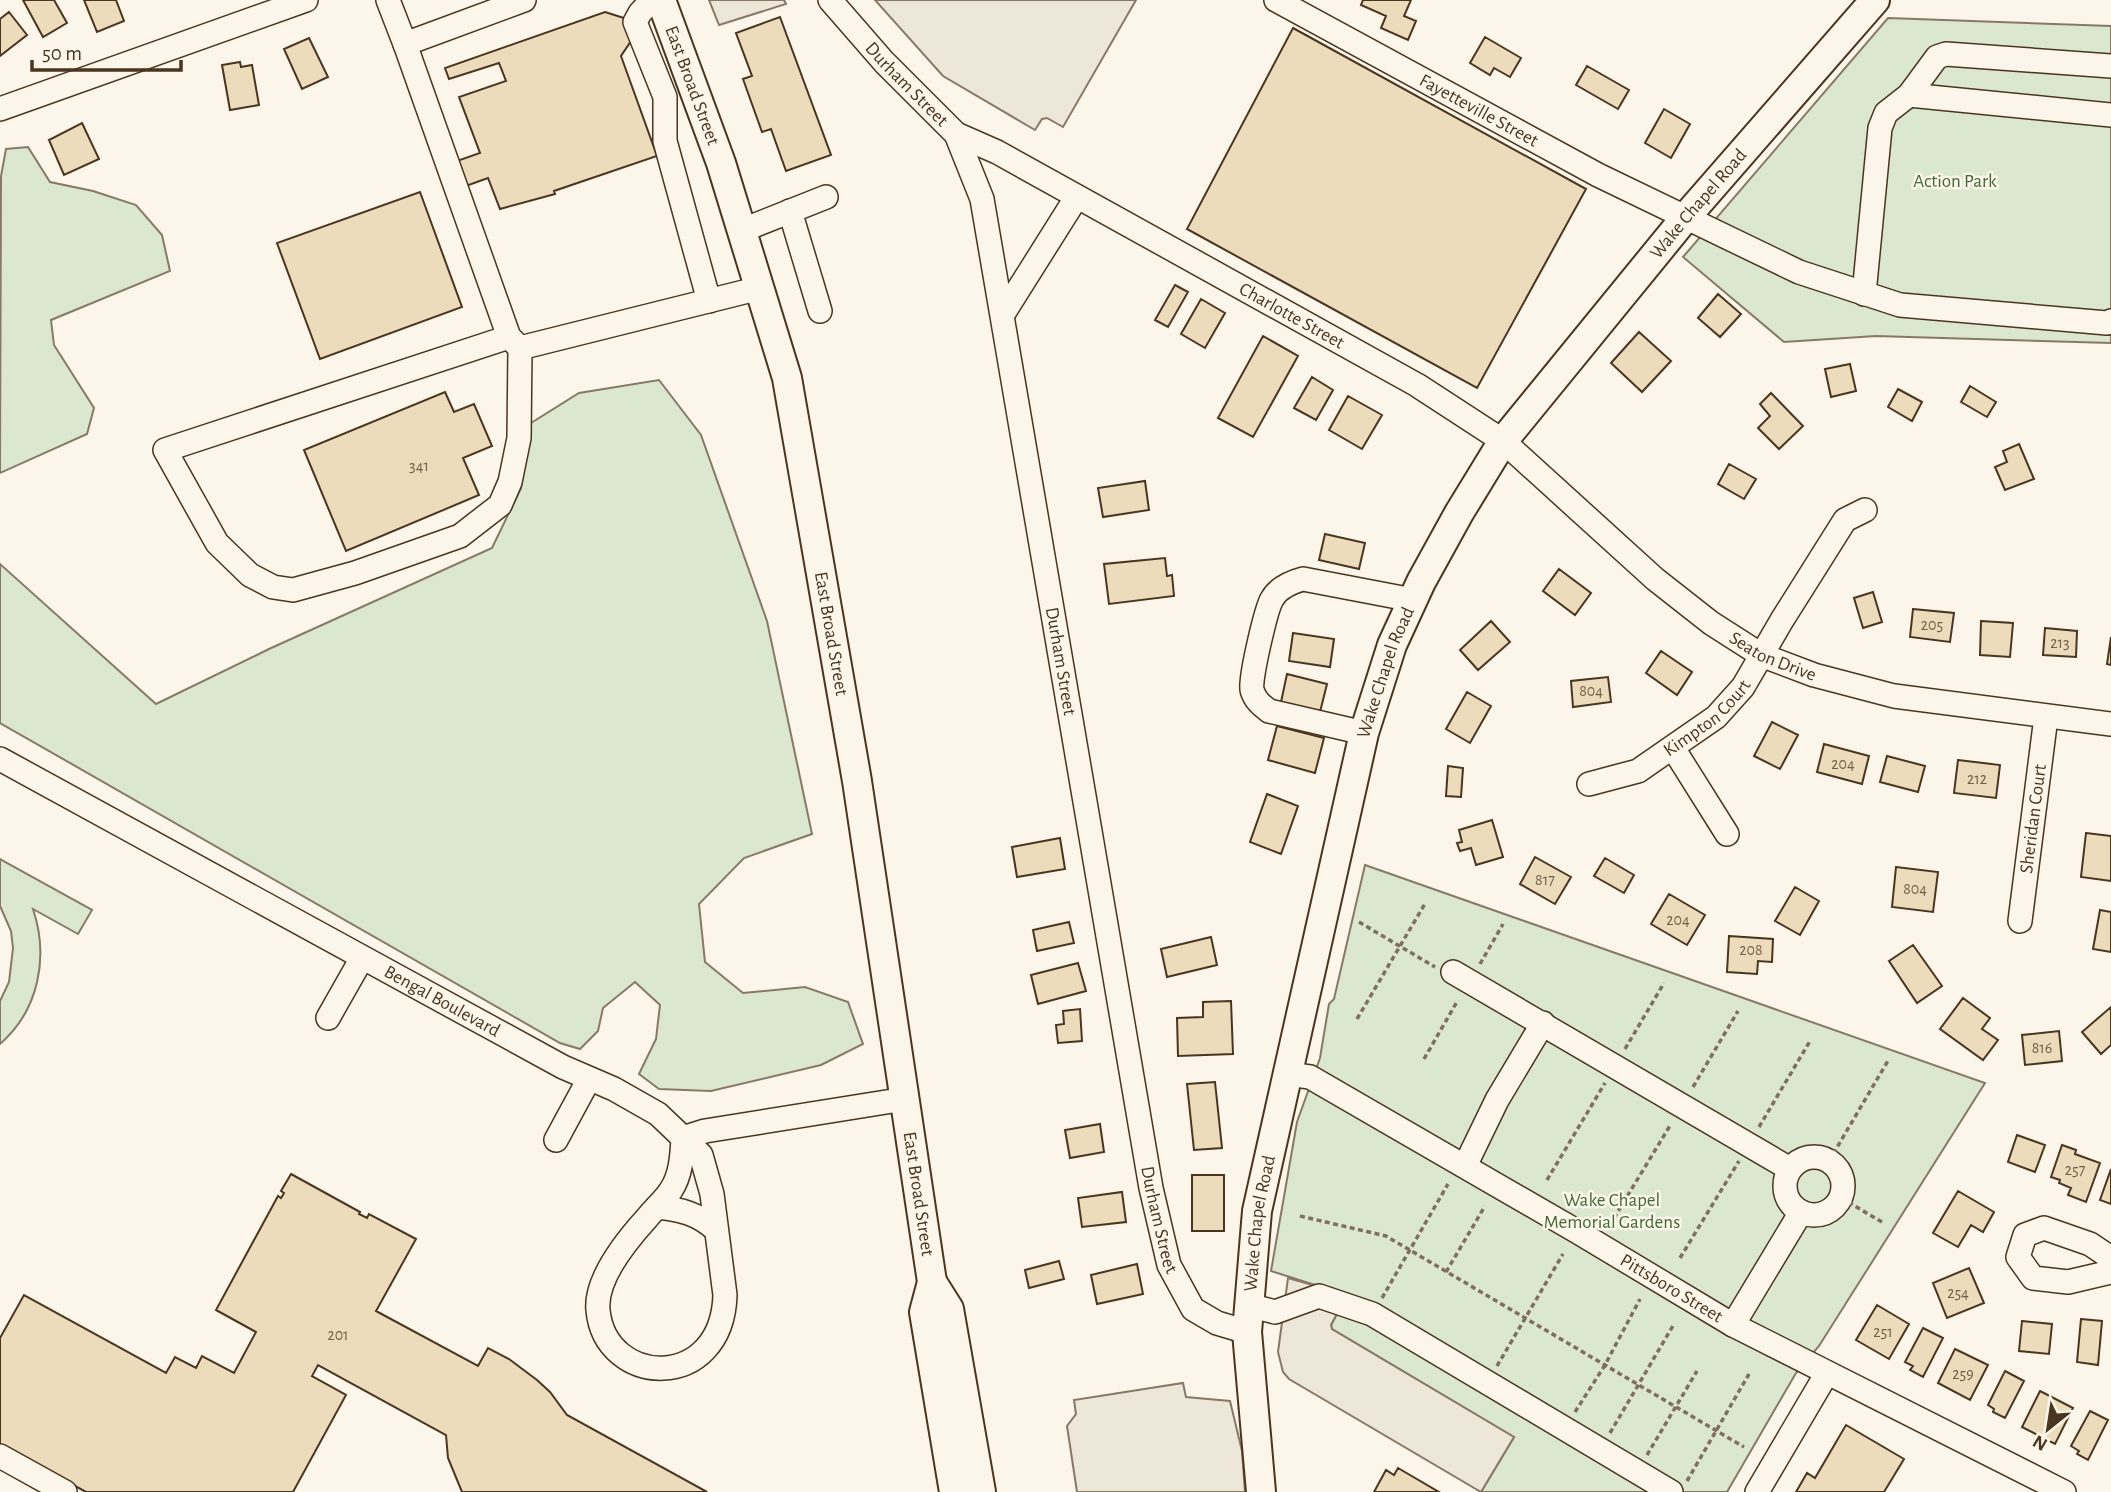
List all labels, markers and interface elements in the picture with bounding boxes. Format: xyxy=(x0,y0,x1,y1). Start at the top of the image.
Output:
street label: East Broad Street xyxy=(662,23,723,148)
scale bar xyxy=(32,28,180,72)
street label: Durham Street xyxy=(862,38,952,130)
text: 50 m xyxy=(42,43,82,64)
street label: Fayetteville Street xyxy=(1416,70,1542,150)
street label: Wake Chapel Road xyxy=(1646,145,1750,262)
park label: Action Park xyxy=(1913,172,1997,191)
street label: Charlotte Street xyxy=(1236,279,1348,352)
house number: 341 xyxy=(409,458,429,474)
street label: East Broad Street xyxy=(811,570,852,697)
street label: Wake Chapel Road xyxy=(1354,604,1418,740)
street label: Durham Street xyxy=(1042,606,1080,717)
house number: 205 xyxy=(1921,617,1943,633)
street label: Seaton Drive xyxy=(1726,628,1819,684)
house number: 213 xyxy=(2050,635,2070,651)
street label: Kimpton Court xyxy=(1660,677,1754,760)
house number: 804 xyxy=(1579,683,1603,699)
house number: 204 xyxy=(1831,756,1855,772)
street label: Sheridan Court xyxy=(2017,763,2049,875)
house number: 212 xyxy=(1967,771,1987,787)
house number: 817 xyxy=(1535,872,1555,888)
house number: 804 xyxy=(1903,881,1927,897)
house number: 204 xyxy=(1666,912,1690,928)
house number: 208 xyxy=(1739,942,1763,958)
street label: Bengal Boulevard xyxy=(381,962,503,1040)
house number: 816 xyxy=(2032,1040,2052,1056)
street label: East Broad Street xyxy=(900,1130,937,1257)
street label: Wake Chapel Road xyxy=(1241,1153,1279,1292)
house number: 257 xyxy=(2065,1162,2086,1178)
street label: Durham Street xyxy=(1138,1165,1181,1277)
park label: Wake Chapel Memorial Gardens xyxy=(1544,1191,1680,1232)
street label: Pittsboro Street xyxy=(1617,1250,1726,1326)
house number: 254 xyxy=(1947,1285,1969,1301)
house number: 251 xyxy=(1873,1324,1893,1340)
house number: 201 xyxy=(327,1327,349,1343)
house number: 259 xyxy=(1952,1366,1974,1382)
north arrow xyxy=(2013,1394,2083,1464)
text: N xyxy=(2030,1431,2051,1454)

